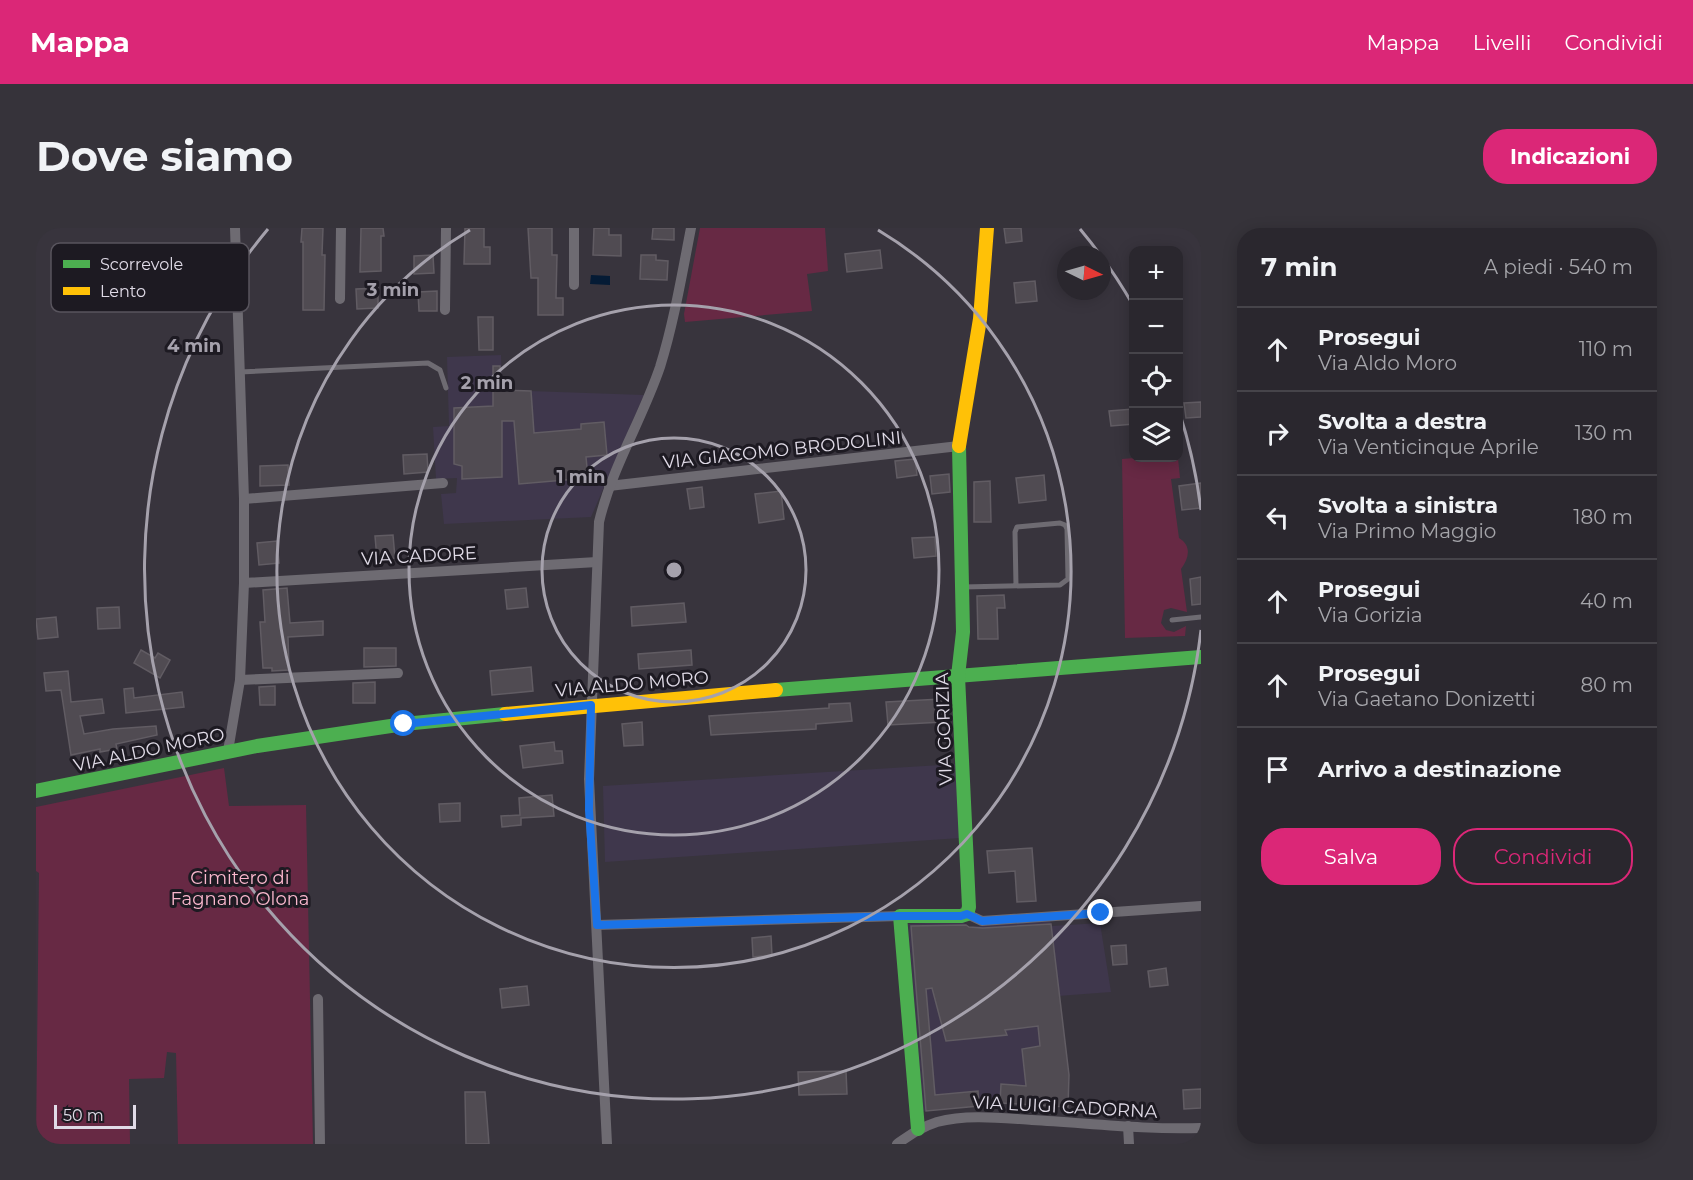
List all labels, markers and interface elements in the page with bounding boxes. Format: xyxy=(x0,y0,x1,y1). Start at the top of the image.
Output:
text: Mappa xyxy=(30,25,130,59)
text: Mappa xyxy=(1366,30,1440,55)
text: Livelli xyxy=(1473,30,1531,55)
text: Condividi xyxy=(1564,30,1663,55)
button: Indicazioni xyxy=(1483,129,1657,184)
text: Dove siamo xyxy=(36,130,293,182)
legend xyxy=(51,243,249,312)
north arrow xyxy=(1057,246,1111,300)
map controls xyxy=(1129,246,1183,462)
button: + xyxy=(1129,246,1183,300)
text: 7 min xyxy=(1261,251,1338,283)
text: Scorrevole xyxy=(100,255,183,274)
text: A piedi · 540 m xyxy=(1484,255,1633,279)
text: 3 min xyxy=(366,279,419,301)
text: Lento xyxy=(100,282,146,301)
button: − xyxy=(1129,300,1183,354)
text: Prosegui xyxy=(1318,324,1420,351)
icon: ahead xyxy=(1261,333,1294,366)
text: 4 min xyxy=(167,335,221,357)
text: 110 m xyxy=(1579,337,1633,361)
text: Via Aldo Moro xyxy=(1318,351,1457,375)
button: locate xyxy=(1129,354,1183,408)
text: 2 min xyxy=(461,372,513,394)
button: layers xyxy=(1129,408,1183,462)
text: Svolta a destra xyxy=(1318,408,1487,435)
icon: right xyxy=(1261,417,1294,450)
text: 130 m xyxy=(1575,421,1633,445)
street label: VIA GIACOMO BRODOLINI xyxy=(662,427,902,473)
text: Via Venticinque Aprile xyxy=(1318,435,1539,459)
text: 1 min xyxy=(557,466,605,488)
text: Svolta a sinistra xyxy=(1318,492,1498,519)
icon: left xyxy=(1261,501,1294,534)
text: 180 m xyxy=(1573,505,1633,529)
text: Via Primo Maggio xyxy=(1318,519,1496,543)
street label: VIA CADORE xyxy=(361,542,477,570)
centre of rings xyxy=(664,560,684,580)
text: Prosegui xyxy=(1318,576,1420,603)
icon: ahead xyxy=(1261,585,1294,618)
text: 40 m xyxy=(1580,589,1633,613)
text: Via Gorizia xyxy=(1318,603,1423,627)
text: Prosegui xyxy=(1318,660,1420,687)
street label: VIA ALDO MORO xyxy=(554,666,710,702)
icon: ahead xyxy=(1261,669,1294,702)
street label: VIA GORIZIA xyxy=(931,672,957,786)
text: 80 m xyxy=(1581,673,1633,697)
text: Via Gaetano Donizetti xyxy=(1318,687,1536,711)
route start xyxy=(390,710,416,736)
street label: VIA ALDO MORO xyxy=(71,723,227,777)
icon: arrive xyxy=(1261,753,1294,786)
text: Arrivo a destinazione xyxy=(1318,756,1561,783)
button: Salva xyxy=(1261,828,1441,885)
button: Condividi xyxy=(1453,828,1633,885)
park label: Cimitero di Fagnano Olona xyxy=(171,867,309,910)
route end xyxy=(1087,899,1113,925)
street label: VIA LUIGI CADORNA xyxy=(972,1091,1158,1123)
scale bar xyxy=(54,1102,136,1130)
text: 50 m xyxy=(63,1106,104,1125)

